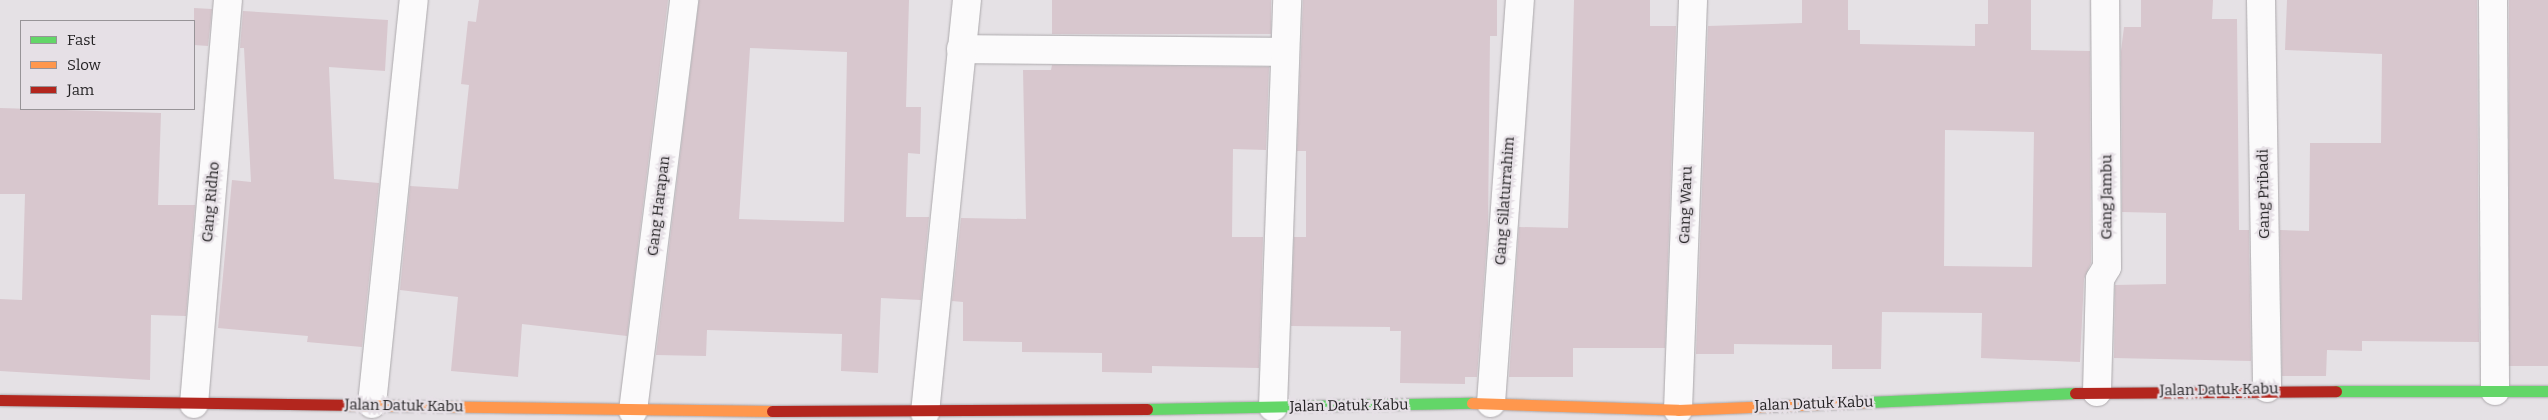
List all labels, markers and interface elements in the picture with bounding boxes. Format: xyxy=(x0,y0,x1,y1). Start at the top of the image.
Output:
legend xyxy=(20,20,195,110)
text: Fast xyxy=(67,31,96,49)
text: Slow xyxy=(67,56,101,74)
text: Jam xyxy=(67,81,94,99)
street label: Gang Silaturrahim xyxy=(1492,136,1518,266)
street label: Gang Pribadi xyxy=(2254,149,2274,239)
street label: Gang Jambu xyxy=(2098,154,2116,240)
street label: Gang Harapan xyxy=(644,155,674,257)
street label: Gang Ridho xyxy=(199,161,223,243)
street label: Gang Waru xyxy=(1676,166,1696,244)
street label: Jalan Datuk Kabu xyxy=(2159,380,2279,400)
street label: Jalan Datuk Kabu xyxy=(1754,393,1874,415)
street label: Jalan Datuk Kabu xyxy=(344,396,464,416)
street label: Jalan Datuk Kabu xyxy=(1289,396,1409,416)

